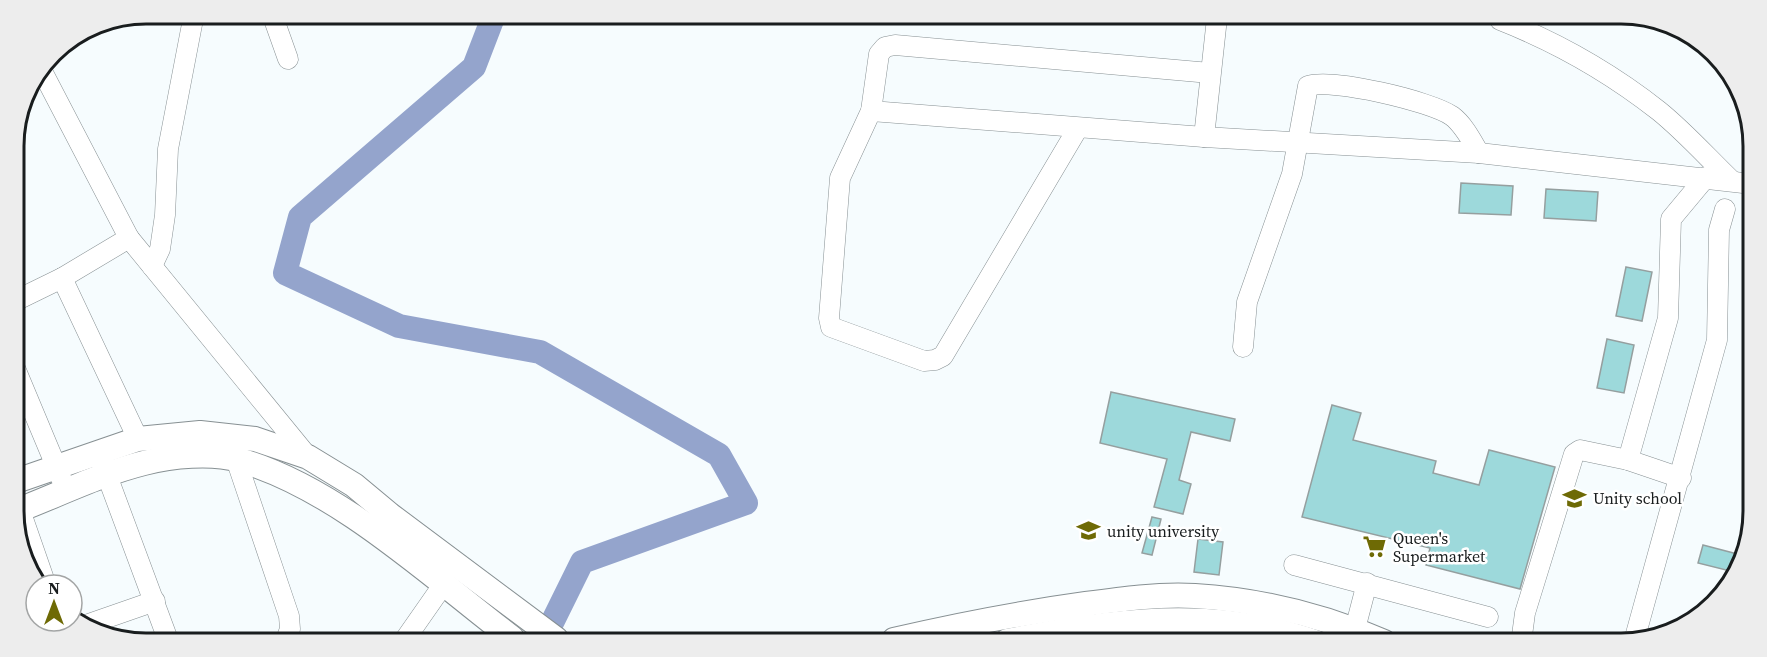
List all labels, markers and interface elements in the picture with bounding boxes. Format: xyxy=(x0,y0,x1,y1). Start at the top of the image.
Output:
school or university icon: Unity school xyxy=(1562,485,1588,511)
place label: Unity school xyxy=(1593,487,1682,509)
school or university icon: unity university xyxy=(1076,518,1102,544)
place label: unity university xyxy=(1107,520,1220,542)
place label: Queen's Supermarket xyxy=(1393,527,1486,567)
supermarket icon: Queen's Supermarket xyxy=(1362,534,1388,560)
north arrow xyxy=(24,573,84,633)
text: N xyxy=(48,577,60,599)

